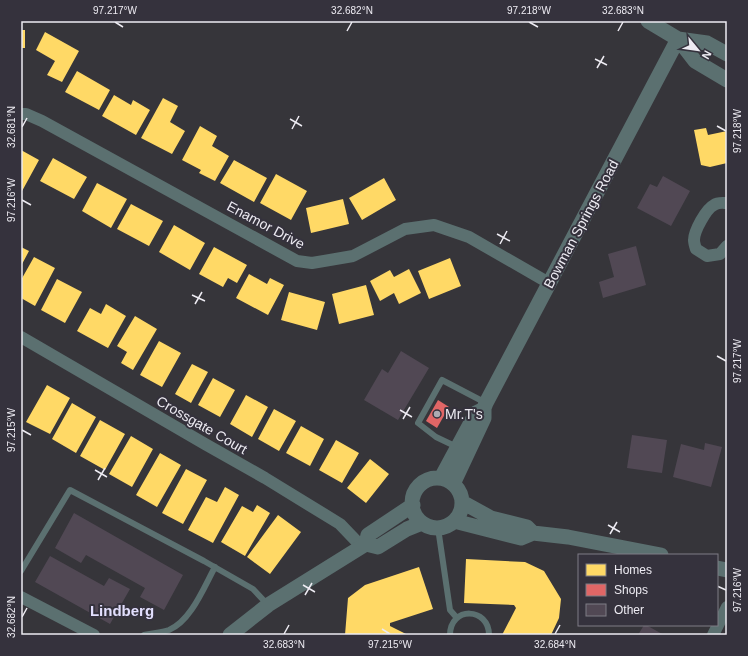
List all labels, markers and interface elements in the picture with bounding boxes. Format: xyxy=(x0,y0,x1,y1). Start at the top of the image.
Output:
text: 97.217°W xyxy=(93,5,138,16)
text: 32.682°N xyxy=(331,5,373,16)
text: 97.218°W xyxy=(507,5,552,16)
text: 32.683°N xyxy=(602,5,644,16)
north arrow xyxy=(678,30,718,70)
text: N xyxy=(700,48,714,61)
text: 32.681°N xyxy=(6,106,17,148)
text: 97.218°W xyxy=(732,108,743,153)
street label: Bowman Springs Road xyxy=(540,157,622,291)
text: 97.216°W xyxy=(6,177,17,222)
street label: Enamor Drive xyxy=(224,198,308,252)
text: 97.217°W xyxy=(732,338,743,383)
street label: Crossgate Court xyxy=(154,393,250,457)
place label: Mr.T's xyxy=(445,406,483,422)
text: 97.215°W xyxy=(6,407,17,452)
marker: Mr.T's xyxy=(432,409,442,419)
legend xyxy=(578,554,718,626)
text: Homes xyxy=(614,563,652,577)
text: 97.216°W xyxy=(732,567,743,612)
text: Shops xyxy=(614,583,648,597)
text: 32.682°N xyxy=(6,596,17,638)
district label: Lindberg xyxy=(90,602,154,619)
text: Other xyxy=(614,603,644,617)
text: 32.683°N xyxy=(263,639,305,650)
text: 97.215°W xyxy=(368,639,413,650)
text: 32.684°N xyxy=(534,639,576,650)

